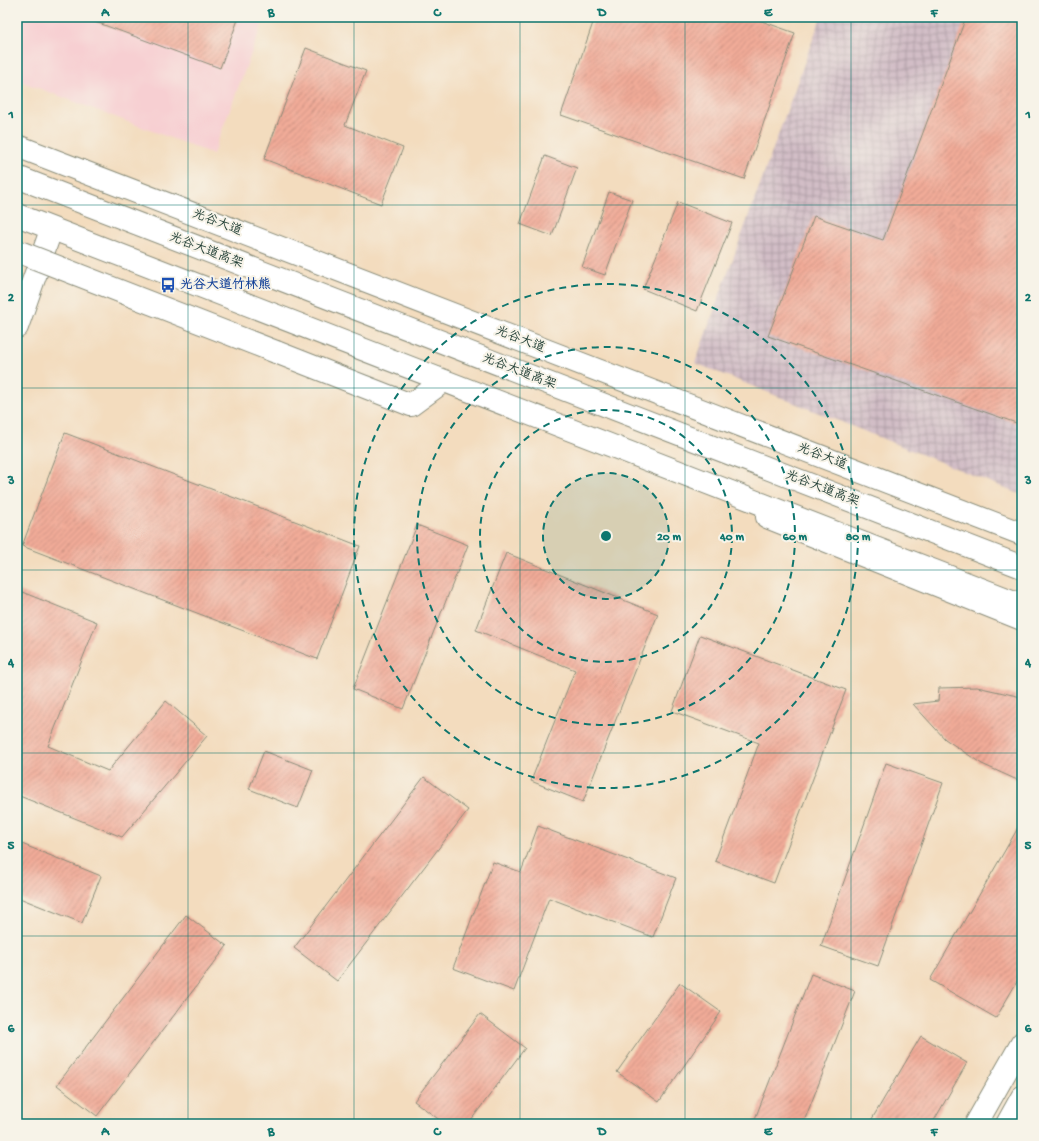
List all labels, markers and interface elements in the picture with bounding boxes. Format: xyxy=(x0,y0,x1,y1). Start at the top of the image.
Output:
text: A xyxy=(100,6,110,21)
text: B xyxy=(267,6,276,21)
text: C xyxy=(432,6,442,21)
text: D xyxy=(597,6,607,21)
text: E xyxy=(764,6,773,21)
text: F xyxy=(930,6,939,21)
text: 1 xyxy=(7,108,14,123)
text: 1 xyxy=(1024,108,1031,123)
street label: 光谷大道 xyxy=(190,206,244,239)
street label: 光谷大道高架 xyxy=(167,229,245,272)
bus stop icon: 光谷大道竹林熊 xyxy=(159,276,177,294)
place label: 光谷大道竹林熊 xyxy=(180,276,271,293)
text: 2 xyxy=(8,291,15,306)
text: 2 xyxy=(1025,291,1032,306)
street label: 光谷大道 xyxy=(493,323,547,356)
street label: 光谷大道高架 xyxy=(480,350,558,393)
street label: 光谷大道 xyxy=(795,440,849,473)
street label: 光谷大道高架 xyxy=(783,467,861,510)
text: 3 xyxy=(7,474,15,489)
text: 3 xyxy=(1024,474,1032,489)
centre of rings xyxy=(599,529,613,543)
text: 20 m xyxy=(657,531,682,545)
text: 40 m xyxy=(719,531,744,545)
text: 60 m xyxy=(783,531,808,545)
text: 80 m xyxy=(846,531,871,545)
text: 4 xyxy=(7,656,15,671)
text: 4 xyxy=(1024,656,1032,671)
text: 5 xyxy=(8,839,15,854)
text: 5 xyxy=(1025,839,1032,854)
text: 6 xyxy=(8,1022,15,1037)
text: 6 xyxy=(1025,1022,1032,1037)
text: A xyxy=(100,1125,110,1140)
text: B xyxy=(267,1125,276,1140)
text: C xyxy=(432,1125,442,1140)
text: D xyxy=(597,1125,607,1140)
text: E xyxy=(764,1125,773,1140)
text: F xyxy=(930,1125,939,1140)

